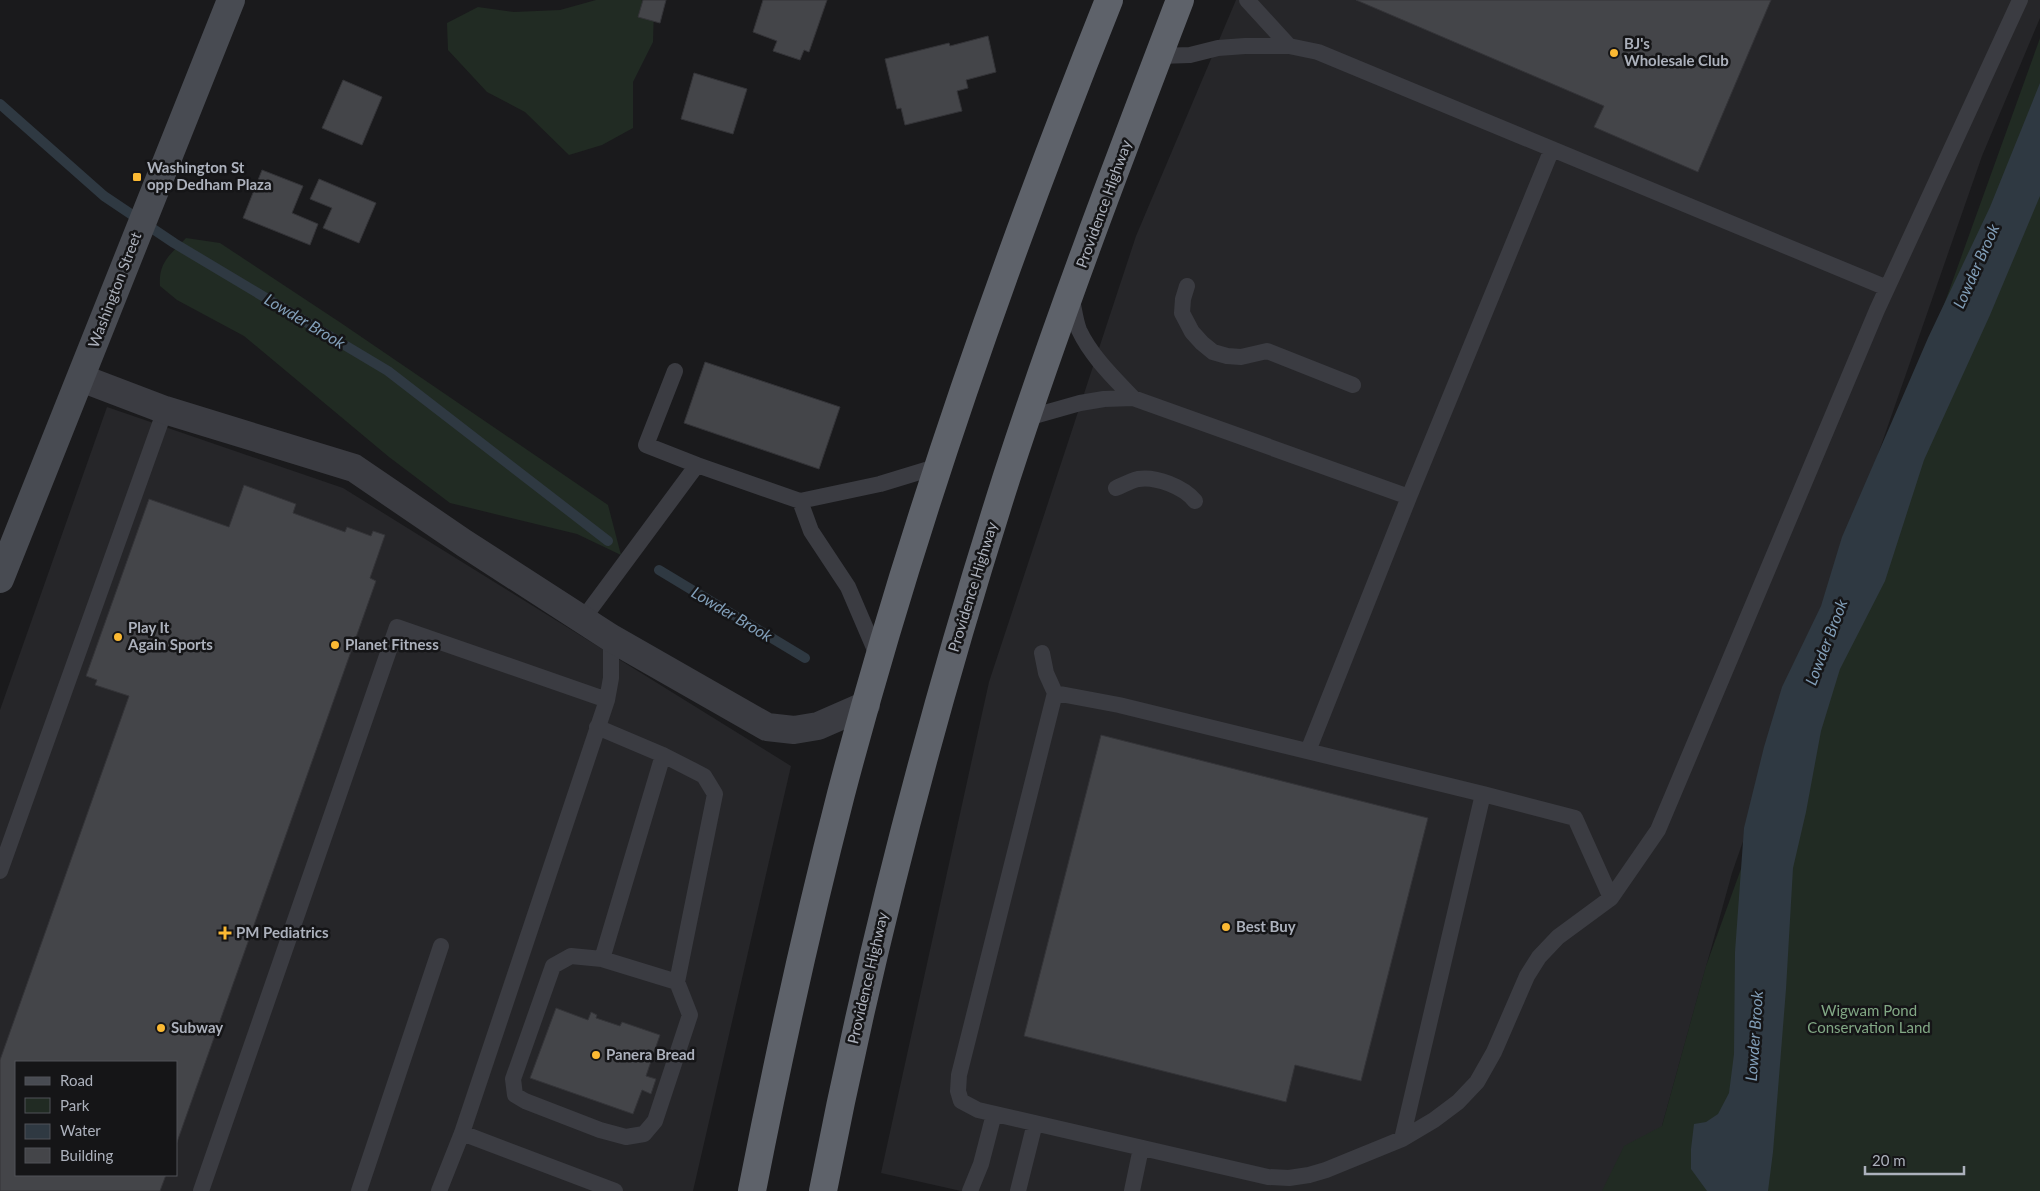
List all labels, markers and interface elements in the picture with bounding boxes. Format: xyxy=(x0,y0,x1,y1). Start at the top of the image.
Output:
place label: BJ's Wholesale Club xyxy=(1624,34,1729,69)
marker: BJ's Wholesale Club xyxy=(1608,47,1620,59)
street label: Providence Highway xyxy=(1072,137,1135,270)
place label: Washington St opp Dedham Plaza xyxy=(147,158,272,193)
marker: Washington St opp Dedham Plaza xyxy=(131,171,143,183)
water label: Lowder Brook xyxy=(1948,220,2003,311)
street label: Washington Street xyxy=(84,229,145,350)
water label: Lowder Brook xyxy=(262,289,349,352)
street label: Providence Highway xyxy=(944,519,1000,654)
water label: Lowder Brook xyxy=(689,582,776,645)
water label: Lowder Brook xyxy=(1800,596,1851,687)
place label: Play It Again Sports xyxy=(127,618,213,653)
marker: Play It Again Sports xyxy=(112,631,124,643)
place label: Planet Fitness xyxy=(345,635,439,653)
marker: Planet Fitness xyxy=(329,639,341,651)
street label: Providence Highway xyxy=(843,910,891,1046)
place label: Best Buy xyxy=(1236,917,1296,935)
marker: Best Buy xyxy=(1220,921,1232,933)
place label: PM Pediatrics xyxy=(236,923,329,941)
marker: PM Pediatrics xyxy=(218,926,232,940)
water label: Lowder Brook xyxy=(1741,990,1766,1082)
park label: Wigwam Pond Conservation Land xyxy=(1807,1001,1931,1036)
place label: Subway xyxy=(171,1018,223,1036)
marker: Subway xyxy=(155,1022,167,1034)
place label: Panera Bread xyxy=(606,1045,695,1063)
marker: Panera Bread xyxy=(590,1049,602,1061)
legend xyxy=(15,1061,178,1176)
text: Road xyxy=(60,1071,93,1089)
text: Park xyxy=(60,1096,90,1114)
text: Water xyxy=(60,1121,101,1139)
scale bar xyxy=(1865,1144,1964,1176)
text: Building xyxy=(60,1146,113,1164)
text: 20 m xyxy=(1872,1151,1906,1169)

